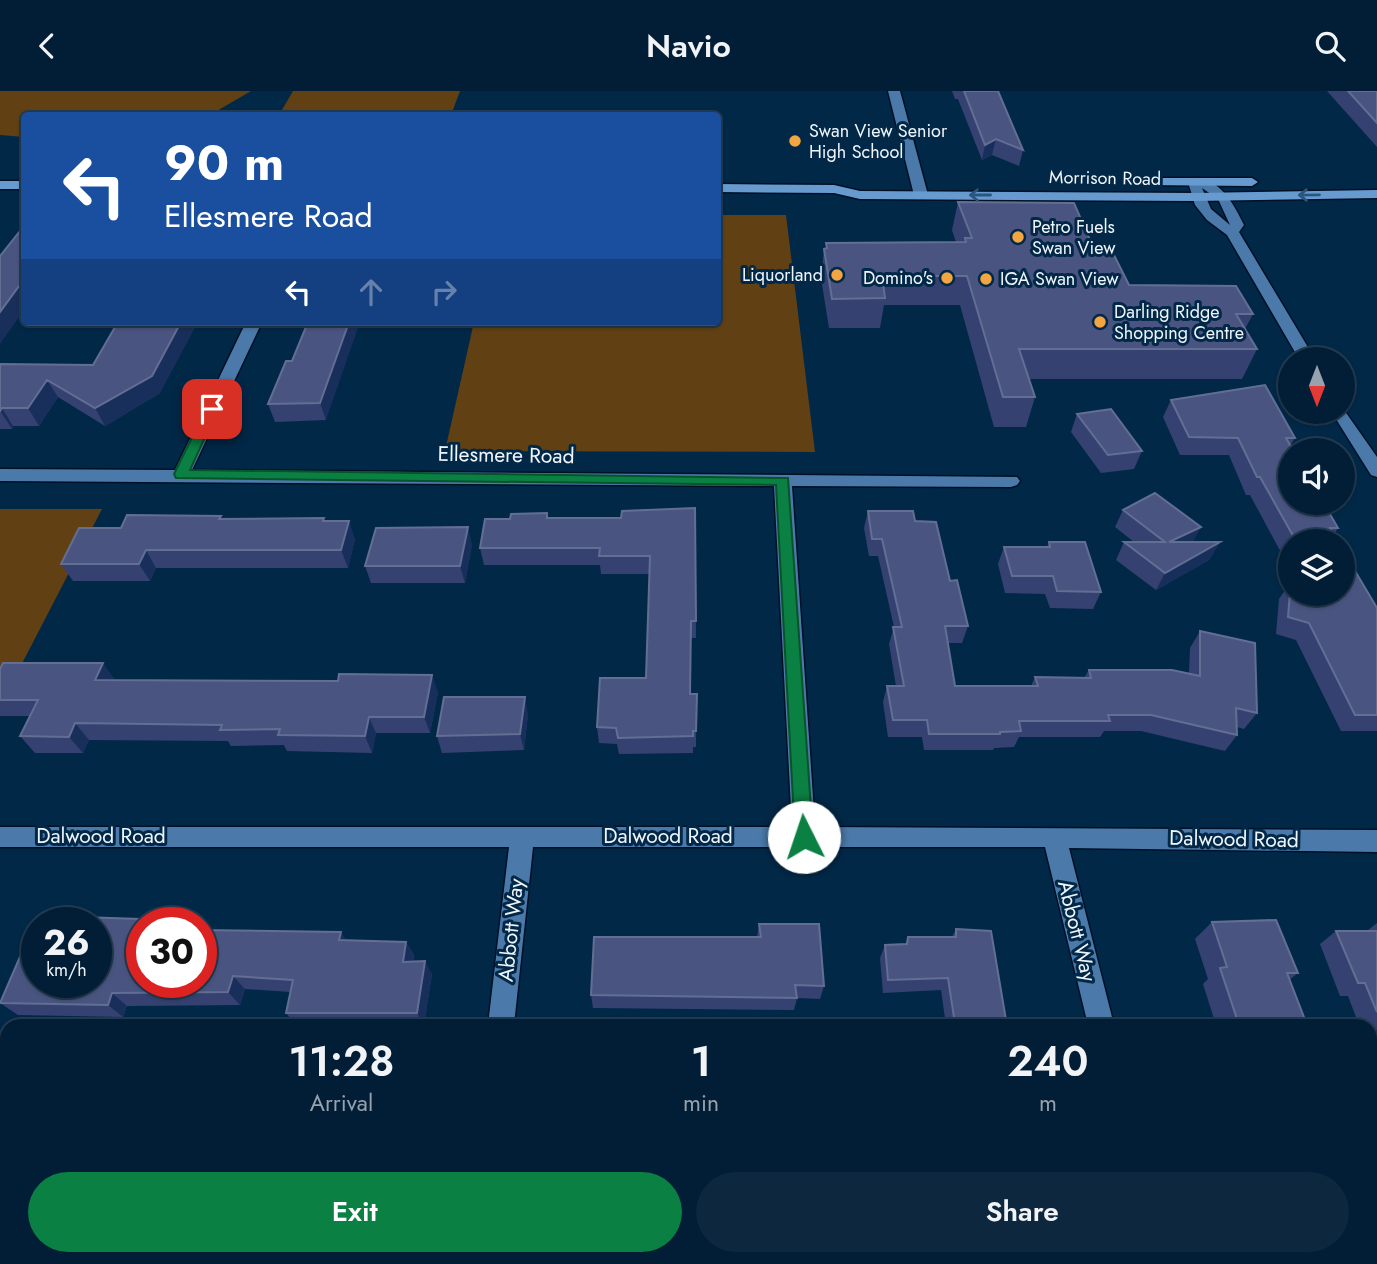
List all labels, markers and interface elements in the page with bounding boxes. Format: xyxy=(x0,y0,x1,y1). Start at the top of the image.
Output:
text: Navio xyxy=(646,23,731,69)
icon: back xyxy=(28,27,66,65)
icon: search xyxy=(1311,27,1349,65)
place label: Swan View Senior High School xyxy=(809,118,948,165)
text: 90 m xyxy=(164,128,284,198)
marker: Swan View Senior High School xyxy=(787,133,803,149)
icon: left xyxy=(49,140,140,231)
street label: Morrison Road xyxy=(1049,164,1161,192)
one-way arrow xyxy=(969,188,992,202)
one-way arrow xyxy=(1298,188,1321,202)
text: Ellesmere Road xyxy=(164,193,373,239)
place label: Petro Fuels Swan View xyxy=(1032,214,1116,261)
marker: Petro Fuels Swan View xyxy=(1010,229,1026,245)
place label: Liquorland xyxy=(742,262,823,288)
place label: Domino's xyxy=(863,265,933,291)
place label: IGA Swan View xyxy=(1000,266,1119,292)
marker: Liquorland xyxy=(829,267,845,283)
marker: Domino's xyxy=(939,270,955,286)
marker: IGA Swan View xyxy=(978,271,994,287)
icon: left xyxy=(279,273,317,311)
icon: ahead xyxy=(352,273,390,311)
icon: right xyxy=(425,273,463,311)
place label: Darling Ridge Shopping Centre xyxy=(1114,299,1244,346)
marker: Darling Ridge Shopping Centre xyxy=(1092,314,1108,330)
north arrow xyxy=(1278,347,1354,423)
map controls xyxy=(1278,347,1355,606)
pin xyxy=(182,379,242,439)
icon: arrive xyxy=(193,390,231,428)
button: sound xyxy=(1278,438,1355,515)
street label: Ellesmere Road xyxy=(437,439,575,471)
button: layers xyxy=(1278,529,1355,606)
position arrow xyxy=(767,800,841,874)
street label: Dalwood Road xyxy=(36,821,166,851)
street label: Dalwood Road xyxy=(603,821,733,851)
street label: Dalwood Road xyxy=(1169,823,1299,855)
street label: Abbott Way xyxy=(491,876,531,983)
street label: Abbott Way xyxy=(1050,877,1104,986)
speed limit sign: 30 xyxy=(126,907,217,998)
text: 26 xyxy=(43,918,90,968)
text: km/h xyxy=(46,957,87,983)
text: 11:28 xyxy=(288,1031,395,1092)
text: 1 xyxy=(691,1031,711,1092)
text: 240 xyxy=(1007,1031,1089,1092)
text: Arrival xyxy=(310,1086,373,1120)
text: min xyxy=(683,1086,719,1120)
text: m xyxy=(1039,1086,1057,1120)
button: Exit xyxy=(28,1172,682,1252)
button: Share xyxy=(696,1172,1349,1252)

